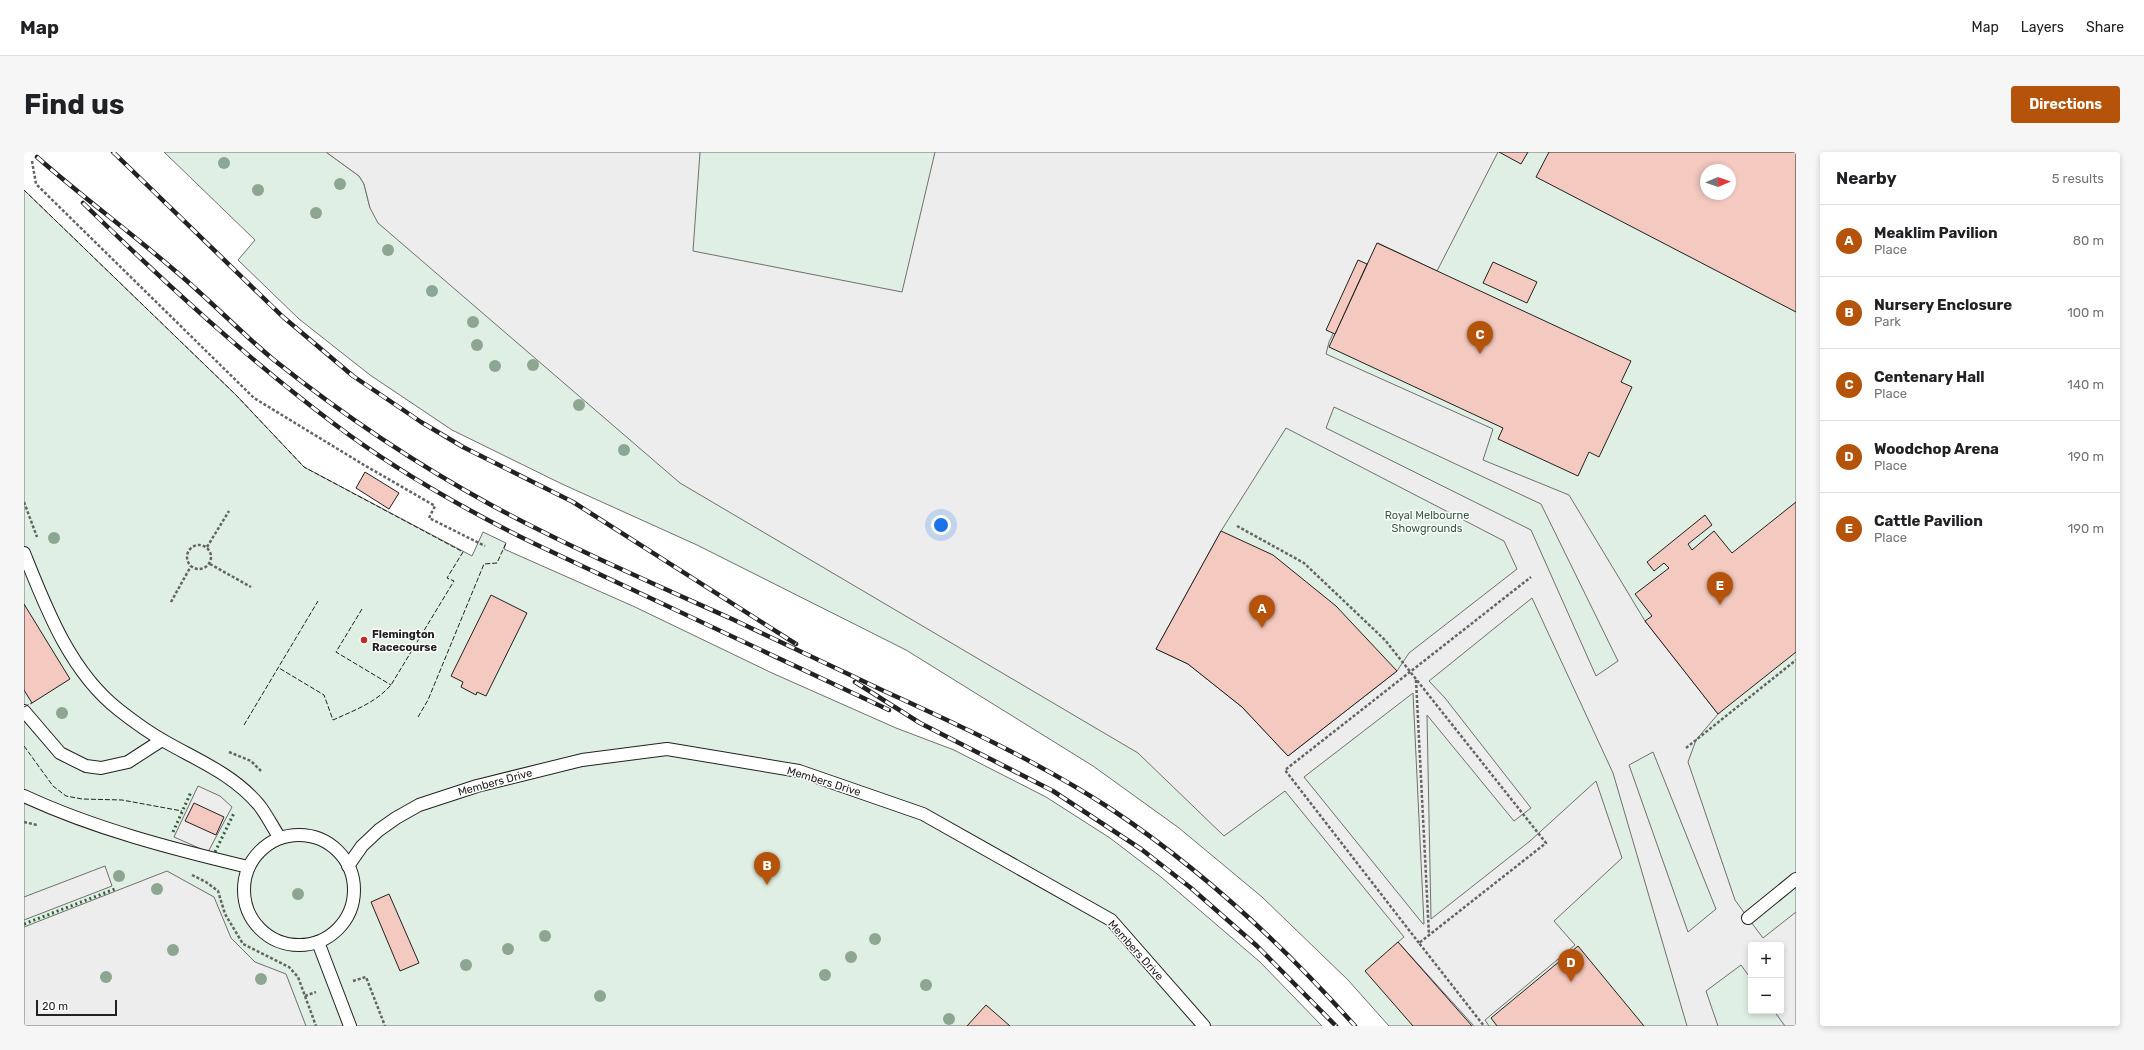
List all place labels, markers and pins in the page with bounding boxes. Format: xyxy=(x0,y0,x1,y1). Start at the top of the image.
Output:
pin: C xyxy=(1467,321,1493,354)
pin: E xyxy=(1707,572,1733,605)
pin: A xyxy=(1249,595,1275,628)
place label: Flemington Racecourse xyxy=(372,628,437,654)
marker: Flemington Racecourse xyxy=(359,635,369,645)
pin: B xyxy=(754,852,780,885)
pin: D xyxy=(1558,949,1584,982)

